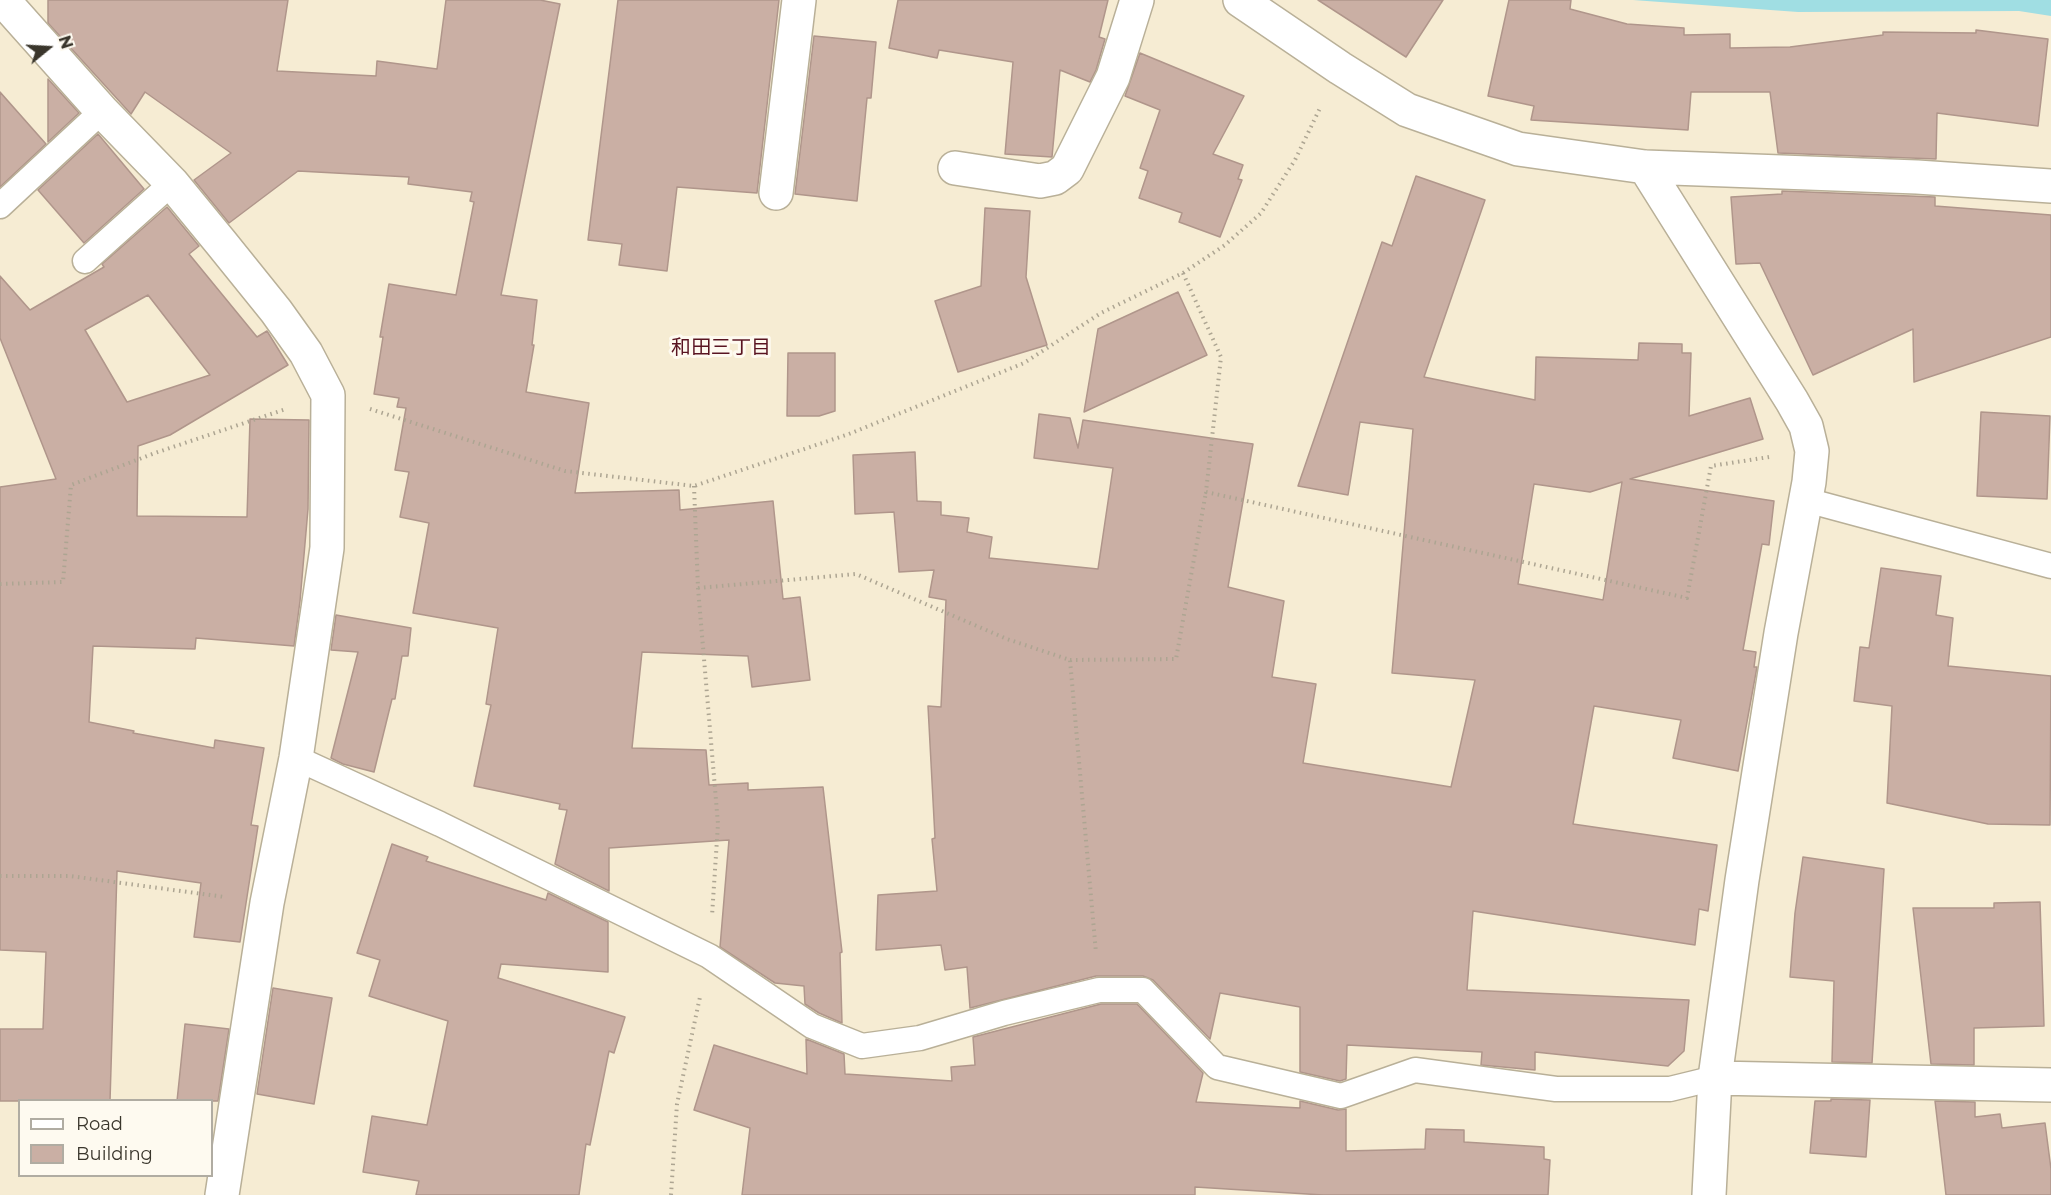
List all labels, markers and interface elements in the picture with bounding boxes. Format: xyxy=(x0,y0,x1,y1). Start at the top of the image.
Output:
north arrow xyxy=(18,18,78,78)
text: N xyxy=(55,33,77,51)
district label: 和田三丁目 xyxy=(671,336,771,360)
legend xyxy=(18,1099,213,1177)
text: Road xyxy=(76,1113,123,1135)
text: Building xyxy=(76,1143,153,1165)

